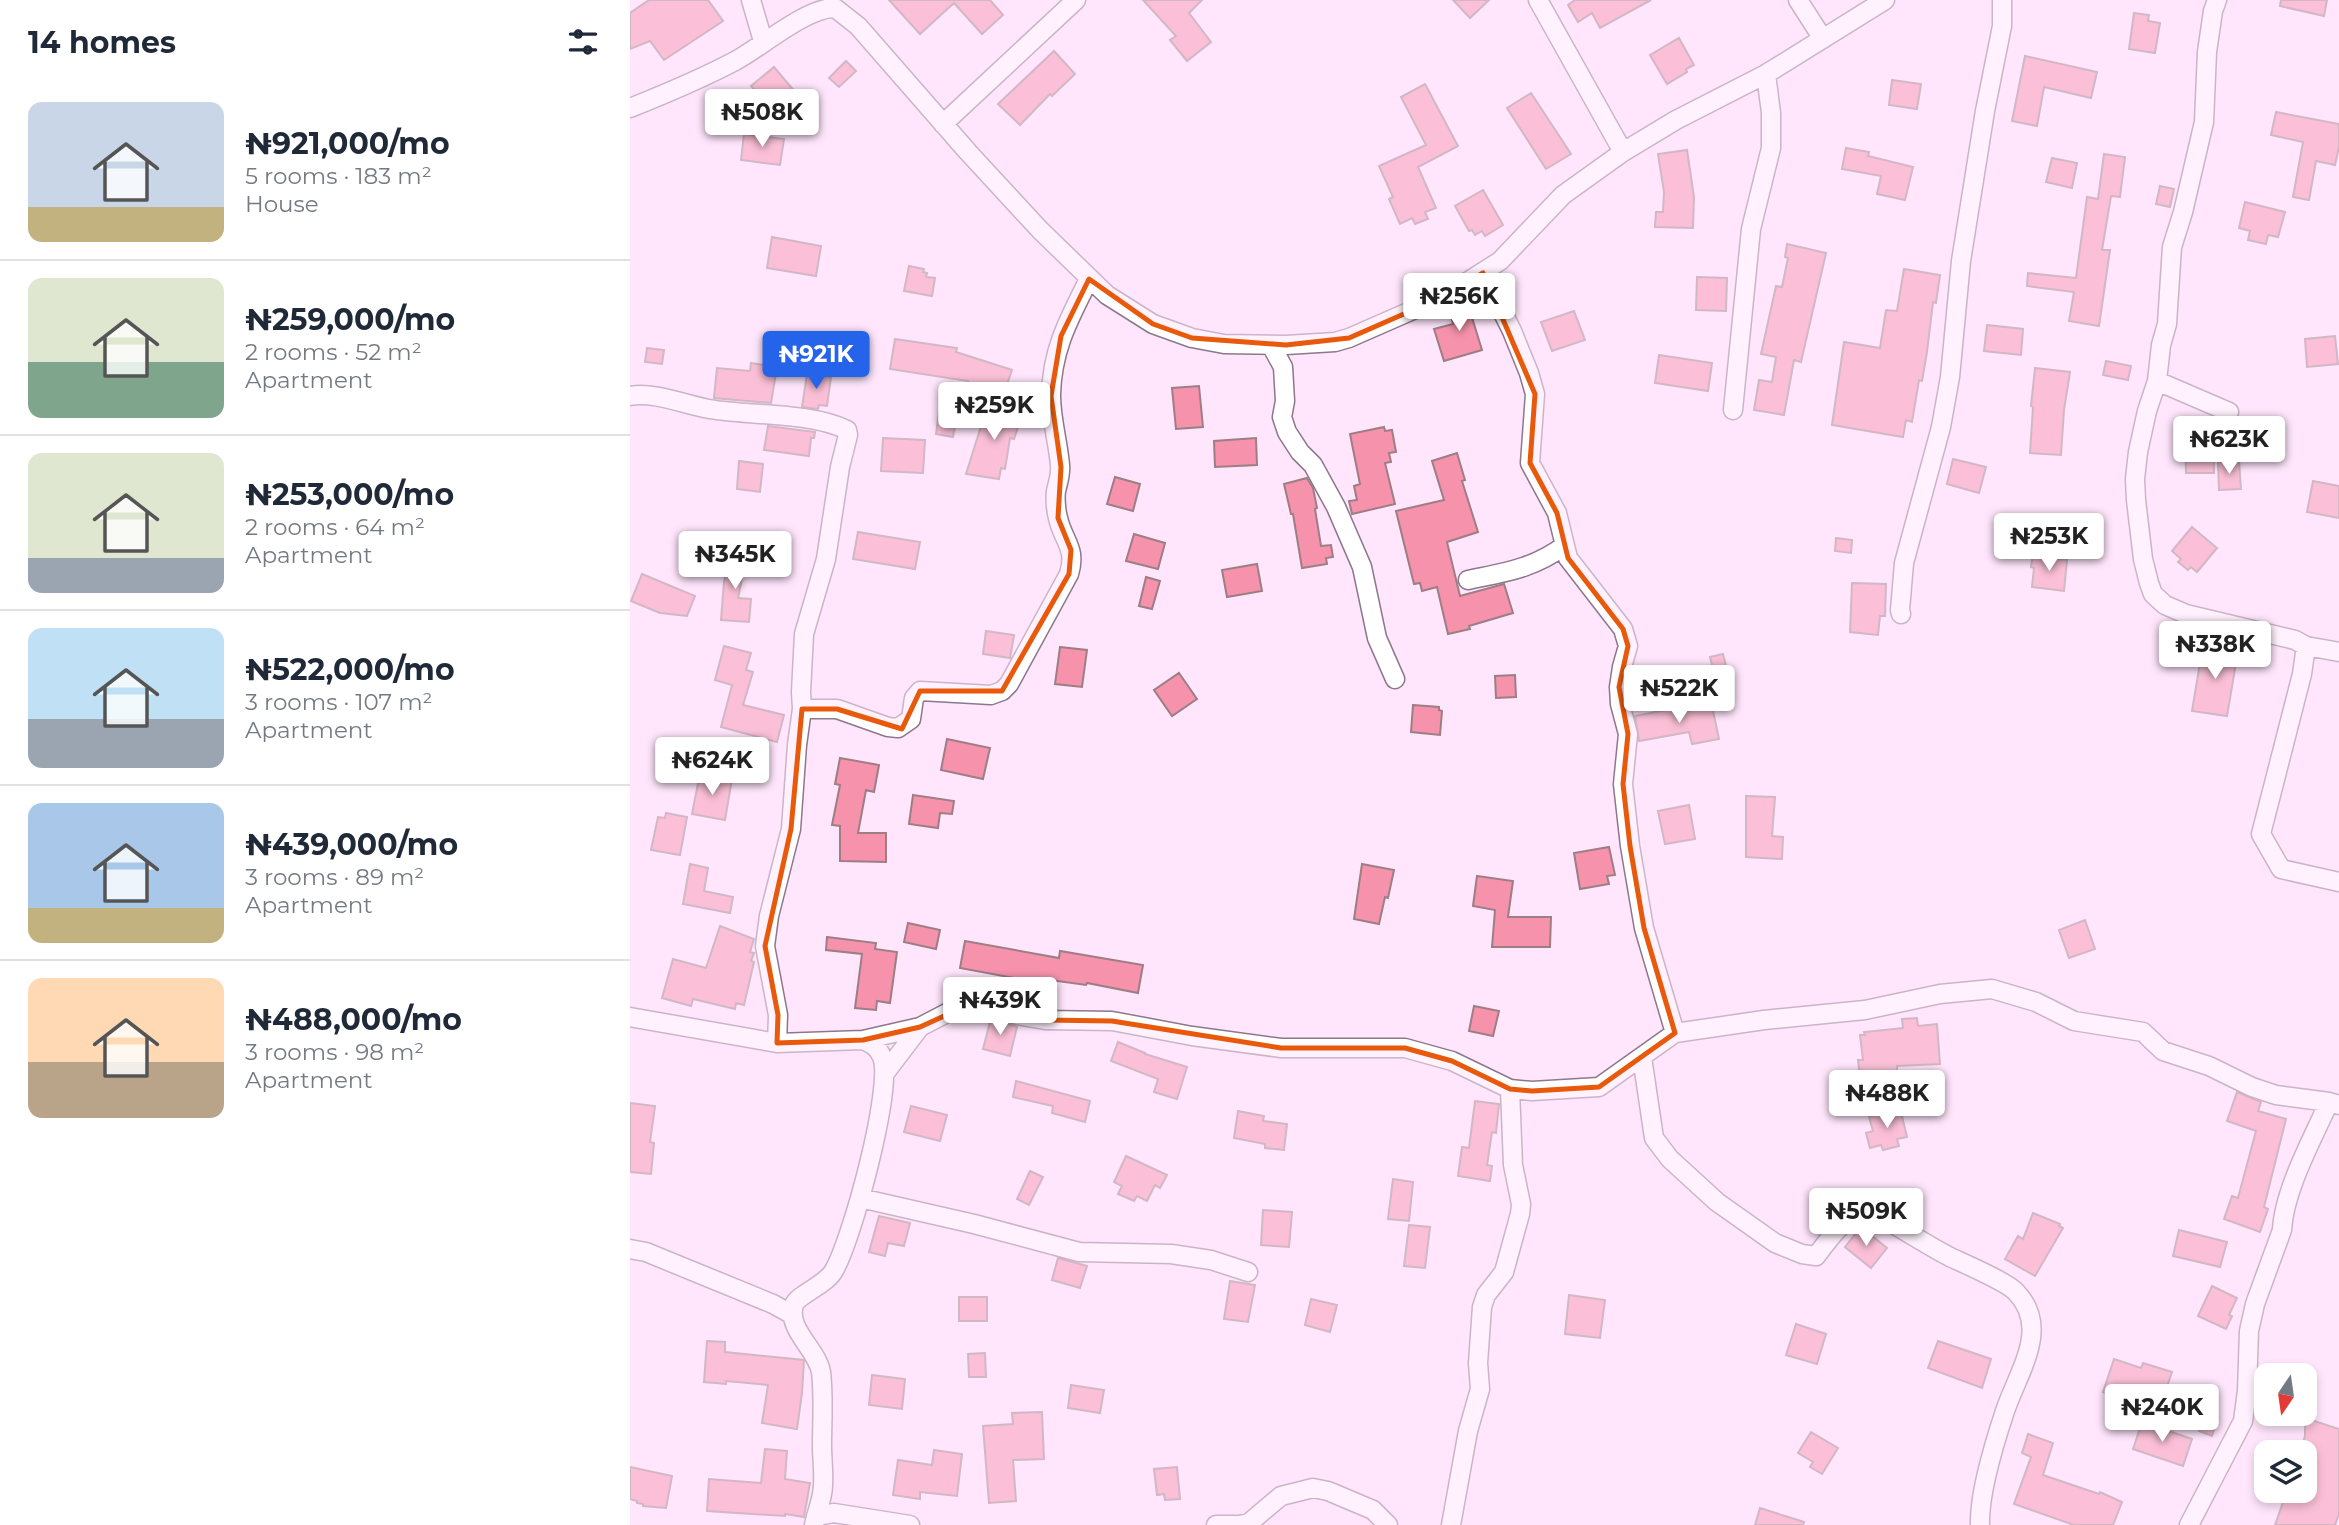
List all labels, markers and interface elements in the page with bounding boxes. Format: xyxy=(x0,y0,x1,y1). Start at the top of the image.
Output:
icon: filters xyxy=(564,23,602,61)
text: 14 homes xyxy=(28,24,176,61)
pin: ₦508K xyxy=(713,90,811,149)
text: ₦508K xyxy=(721,98,803,126)
text: ₦921,000/mo xyxy=(245,125,450,162)
icon: home xyxy=(84,130,168,214)
text: 5 rooms · 183 m² xyxy=(245,162,432,190)
text: House xyxy=(245,190,319,218)
pin: ₦256K xyxy=(1410,274,1508,333)
text: ₦256K xyxy=(1419,282,1499,310)
text: ₦259,000/mo xyxy=(245,301,455,338)
icon: home xyxy=(84,306,168,390)
pin: ₦921K xyxy=(767,332,865,391)
text: 2 rooms · 52 m² xyxy=(245,338,422,366)
text: ₦921K xyxy=(779,340,853,368)
text: Apartment xyxy=(245,366,373,394)
pin: ₦259K xyxy=(945,382,1043,442)
text: ₦259K xyxy=(954,391,1034,419)
pin: ₦623K xyxy=(2180,416,2278,476)
text: ₦623K xyxy=(2189,425,2269,453)
text: ₦253,000/mo xyxy=(245,476,454,513)
icon: home xyxy=(84,481,168,565)
text: 2 rooms · 64 m² xyxy=(245,513,425,541)
pin: ₦253K xyxy=(2000,514,2098,573)
text: ₦253K xyxy=(2010,522,2088,550)
pin: ₦345K xyxy=(686,532,784,591)
text: ₦345K xyxy=(695,540,775,568)
text: Apartment xyxy=(245,541,373,569)
pin: ₦338K xyxy=(2166,622,2264,681)
text: ₦338K xyxy=(2175,630,2255,658)
text: ₦522,000/mo xyxy=(245,651,455,688)
icon: home xyxy=(84,656,168,740)
pin: ₦522K xyxy=(1630,666,1728,725)
text: ₦522K xyxy=(1640,674,1718,702)
text: 3 rooms · 107 m² xyxy=(245,688,432,716)
text: Apartment xyxy=(245,716,373,744)
pin: ₦624K xyxy=(663,738,761,797)
text: ₦624K xyxy=(671,746,753,774)
text: ₦439,000/mo xyxy=(245,826,458,863)
icon: home xyxy=(84,831,168,915)
text: 3 rooms · 89 m² xyxy=(245,863,424,891)
text: Apartment xyxy=(245,891,373,919)
pin: ₦439K xyxy=(951,978,1049,1037)
text: ₦439K xyxy=(959,986,1041,1014)
text: ₦488,000/mo xyxy=(245,1001,462,1038)
icon: home xyxy=(84,1006,168,1090)
text: 3 rooms · 98 m² xyxy=(245,1038,424,1066)
text: Apartment xyxy=(245,1066,373,1094)
pin: ₦488K xyxy=(1838,1070,1936,1130)
text: ₦488K xyxy=(1845,1079,1929,1107)
pin: ₦509K xyxy=(1817,1188,1915,1248)
text: ₦509K xyxy=(1825,1197,1907,1225)
north arrow xyxy=(2254,1363,2317,1426)
map controls xyxy=(2254,1363,2317,1503)
pin: ₦240K xyxy=(2113,1384,2211,1444)
text: ₦240K xyxy=(2121,1393,2203,1421)
button: layers xyxy=(2254,1440,2317,1503)

